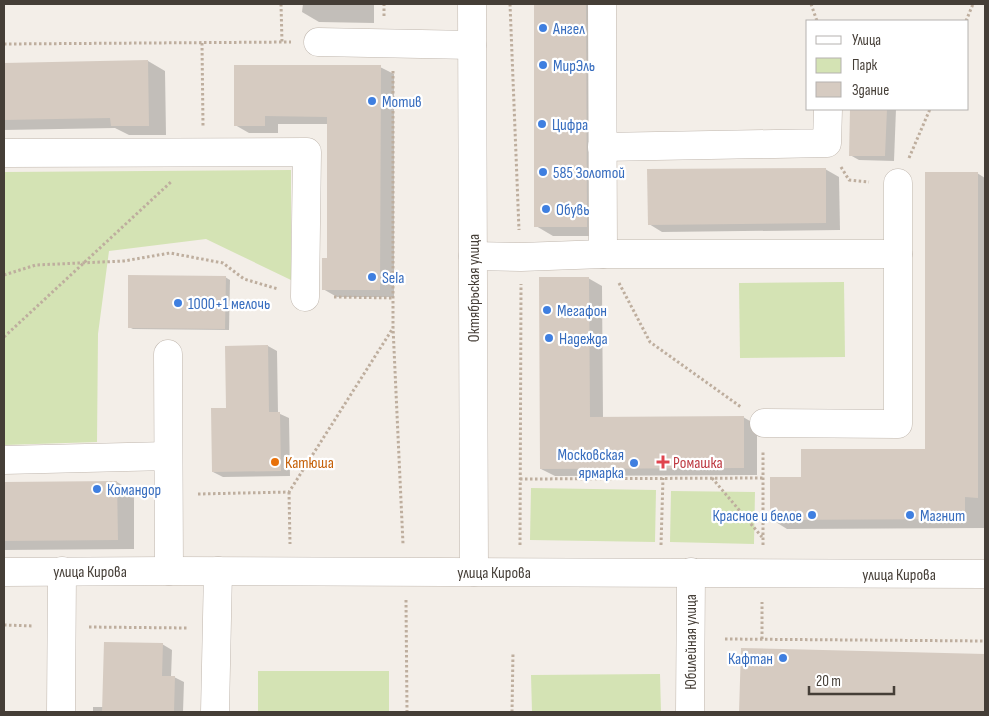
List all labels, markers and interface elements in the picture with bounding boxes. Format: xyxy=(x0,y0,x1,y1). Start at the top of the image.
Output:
place label: Ангел xyxy=(552,20,585,39)
legend xyxy=(806,20,969,110)
marker: Ангел xyxy=(537,22,549,34)
text: Улица xyxy=(852,31,881,50)
text: Парк xyxy=(852,56,878,75)
place label: МирЭль xyxy=(553,57,595,76)
marker: МирЭль xyxy=(537,59,549,71)
text: Здание xyxy=(852,81,889,100)
place label: Мотив xyxy=(382,93,422,112)
marker: Мотив xyxy=(366,95,378,107)
place label: Цифра xyxy=(552,116,588,135)
marker: Цифра xyxy=(536,118,548,130)
place label: 585 Золотой xyxy=(553,164,625,183)
marker: 585 Золотой xyxy=(537,166,549,178)
place label: Обувь xyxy=(556,201,590,220)
marker: Обувь xyxy=(540,203,552,215)
street label: Октябрьская улица xyxy=(465,234,484,342)
place label: Sela xyxy=(382,269,404,288)
marker: Sela xyxy=(366,271,378,283)
place label: 1000+1 мелочь xyxy=(188,295,270,314)
marker: 1000+1 мелочь xyxy=(172,297,184,309)
place label: Мегафон xyxy=(557,302,607,321)
marker: Мегафон xyxy=(541,304,553,316)
place label: Надежда xyxy=(559,330,608,349)
marker: Надежда xyxy=(543,332,555,344)
place label: Московская ярмарка xyxy=(557,446,624,483)
place label: Катюша xyxy=(285,454,334,473)
place label: Ромашка xyxy=(673,454,723,473)
marker: Катюша xyxy=(269,456,281,468)
marker: Ромашка xyxy=(657,456,669,468)
marker: Московская ярмарка xyxy=(628,457,640,469)
place label: Командор xyxy=(107,481,161,500)
marker: Командор xyxy=(91,483,103,495)
place label: Красное и белое xyxy=(712,507,802,526)
place label: Магнит xyxy=(920,507,965,526)
marker: Красное и белое xyxy=(806,509,818,521)
marker: Магнит xyxy=(904,509,916,521)
street label: улица Кирова xyxy=(53,563,127,582)
street label: улица Кирова xyxy=(457,564,531,583)
street label: улица Кирова xyxy=(862,566,936,585)
street label: Юбилейная улица xyxy=(682,594,701,690)
place label: Кафтан xyxy=(728,650,773,669)
marker: Кафтан xyxy=(777,652,789,664)
scale bar xyxy=(809,664,894,696)
text: 20 m xyxy=(816,672,841,691)

